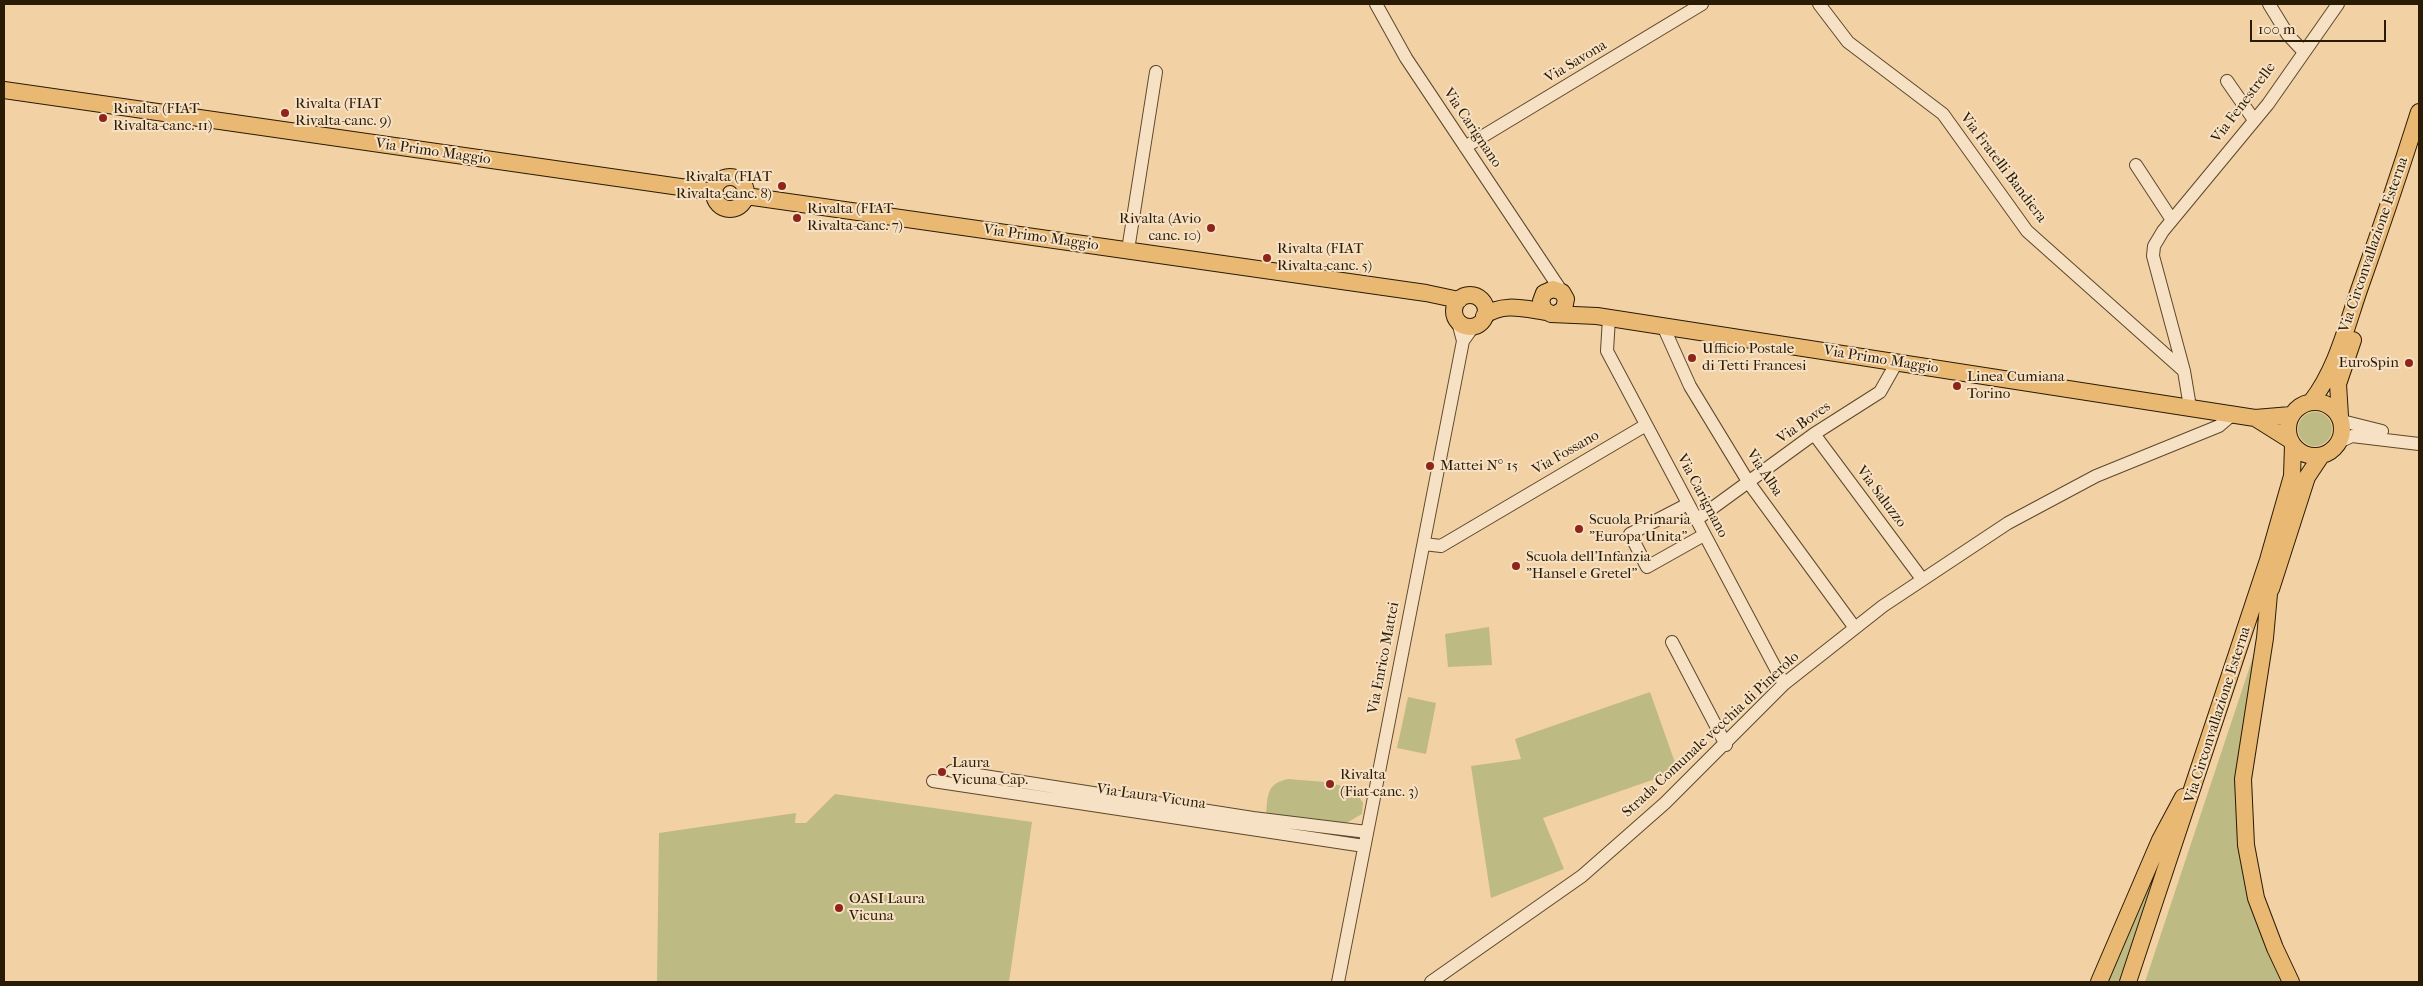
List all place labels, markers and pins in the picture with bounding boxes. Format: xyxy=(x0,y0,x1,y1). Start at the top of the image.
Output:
place label: Rivalta (FIAT Rivalta-canc. 9) xyxy=(295,95,392,130)
place label: Rivalta (FIAT Rivalta-canc. 11) xyxy=(113,100,212,135)
marker: Rivalta (FIAT Rivalta-canc. 9) xyxy=(279,107,291,119)
marker: Rivalta (FIAT Rivalta-canc. 11) xyxy=(97,112,109,124)
place label: Rivalta (FIAT Rivalta-canc. 8) xyxy=(676,168,772,203)
marker: Rivalta (FIAT Rivalta-canc. 8) xyxy=(776,180,788,192)
place label: Rivalta (FIAT Rivalta-canc. 7) xyxy=(807,200,903,235)
place label: Rivalta (Avio canc. 10) xyxy=(1119,210,1201,245)
marker: Rivalta (FIAT Rivalta-canc. 7) xyxy=(791,212,803,224)
marker: Rivalta (Avio canc. 10) xyxy=(1205,222,1217,234)
place label: Rivalta (FIAT Rivalta-canc. 5) xyxy=(1277,240,1372,275)
marker: Rivalta (FIAT Rivalta-canc. 5) xyxy=(1261,252,1273,264)
place label: Ufficio Postale di Tetti Francesi xyxy=(1702,340,1806,375)
marker: Ufficio Postale di Tetti Francesi xyxy=(1686,352,1698,364)
place label: EuroSpin xyxy=(2339,354,2399,372)
marker: EuroSpin xyxy=(2403,357,2415,369)
place label: Linea Cumiana Torino xyxy=(1967,368,2065,403)
marker: Linea Cumiana Torino xyxy=(1951,380,1963,392)
place label: Mattei N° 15 xyxy=(1440,457,1518,475)
marker: Mattei N° 15 xyxy=(1424,460,1436,472)
place label: Scuola Primaria "Europa Unita" xyxy=(1589,511,1691,546)
marker: Scuola Primaria "Europa Unita" xyxy=(1573,523,1585,535)
place label: Scuola dell'Infanzia "Hansel e Gretel" xyxy=(1526,548,1651,583)
marker: Scuola dell'Infanzia "Hansel e Gretel" xyxy=(1510,560,1522,572)
place label: Laura Vicuna Cap. xyxy=(952,754,1028,789)
marker: Laura Vicuna Cap. xyxy=(936,766,948,778)
place label: Rivalta (Fiat-canc. 3) xyxy=(1340,766,1418,801)
marker: Rivalta (Fiat-canc. 3) xyxy=(1324,778,1336,790)
place label: OASI Laura Vicuna xyxy=(849,890,925,925)
marker: OASI Laura Vicuna xyxy=(833,902,845,914)

